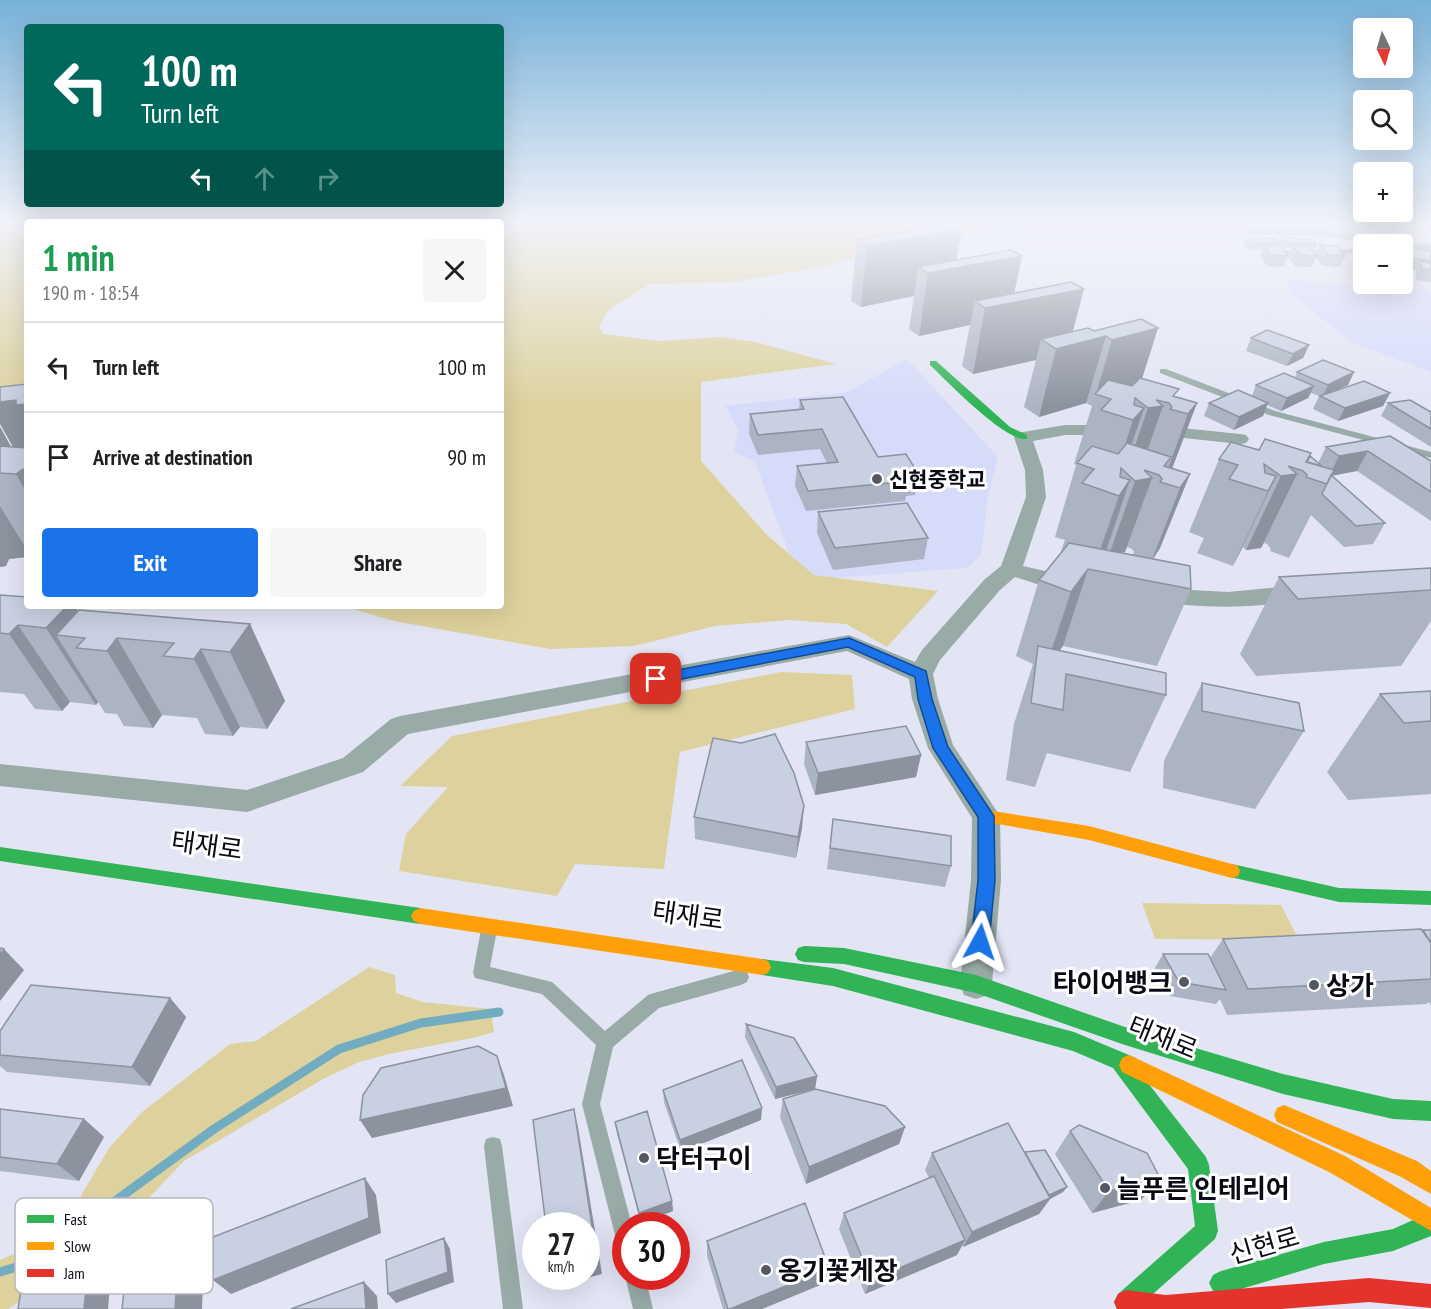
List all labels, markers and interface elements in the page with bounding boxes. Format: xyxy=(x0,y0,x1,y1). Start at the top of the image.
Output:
north arrow xyxy=(1353,18,1413,78)
map controls xyxy=(1353,18,1413,294)
text: 100 m xyxy=(141,43,238,98)
icon: left xyxy=(42,48,120,126)
button: search xyxy=(1353,90,1413,150)
text: Turn left xyxy=(141,96,219,130)
icon: left xyxy=(185,162,218,195)
icon: ahead xyxy=(248,162,281,195)
icon: right xyxy=(311,162,344,195)
button: + xyxy=(1353,162,1413,222)
text: 1 min xyxy=(42,234,115,281)
button: − xyxy=(1353,234,1413,294)
button: close xyxy=(423,239,486,302)
text: 190 m · 18:54 xyxy=(42,280,139,306)
icon: left xyxy=(42,351,75,384)
text: Turn left xyxy=(93,353,159,381)
text: 100 m xyxy=(437,353,486,381)
icon: arrive xyxy=(42,441,75,474)
text: Arrive at destination xyxy=(93,443,253,471)
text: 90 m xyxy=(447,443,486,471)
place label: 신현중학교 xyxy=(889,466,986,493)
marker: 신현중학교 xyxy=(870,472,884,486)
button: Exit xyxy=(42,528,258,597)
button: Share xyxy=(270,528,486,597)
pin xyxy=(630,653,681,704)
icon: arrive xyxy=(639,662,672,695)
street label: 태재로 xyxy=(169,824,245,866)
street label: 태재로 xyxy=(650,894,726,936)
position arrow xyxy=(948,910,1012,974)
place label: 타이어뱅크 xyxy=(1052,966,1172,999)
place label: 상가 xyxy=(1326,969,1374,1002)
marker: 타이어뱅크 xyxy=(1177,975,1191,989)
marker: 상가 xyxy=(1307,978,1321,992)
street label: 태재로 xyxy=(1124,1008,1202,1066)
place label: 닥터구이 xyxy=(656,1142,752,1175)
marker: 닥터구이 xyxy=(637,1151,651,1165)
place label: 늘푸른 인테리어 xyxy=(1117,1172,1290,1205)
marker: 늘푸른 인테리어 xyxy=(1098,1181,1112,1195)
legend xyxy=(15,1198,213,1294)
text: Fast xyxy=(64,1209,87,1229)
speed limit sign: 30 xyxy=(612,1212,690,1290)
street label: 신현로 xyxy=(1225,1219,1303,1271)
text: 27 xyxy=(547,1224,575,1263)
text: Slow xyxy=(64,1236,91,1256)
place label: 옹기꽃게장 xyxy=(778,1254,898,1287)
text: km/h xyxy=(548,1257,574,1276)
text: Jam xyxy=(63,1263,85,1283)
marker: 옹기꽃게장 xyxy=(759,1263,773,1277)

